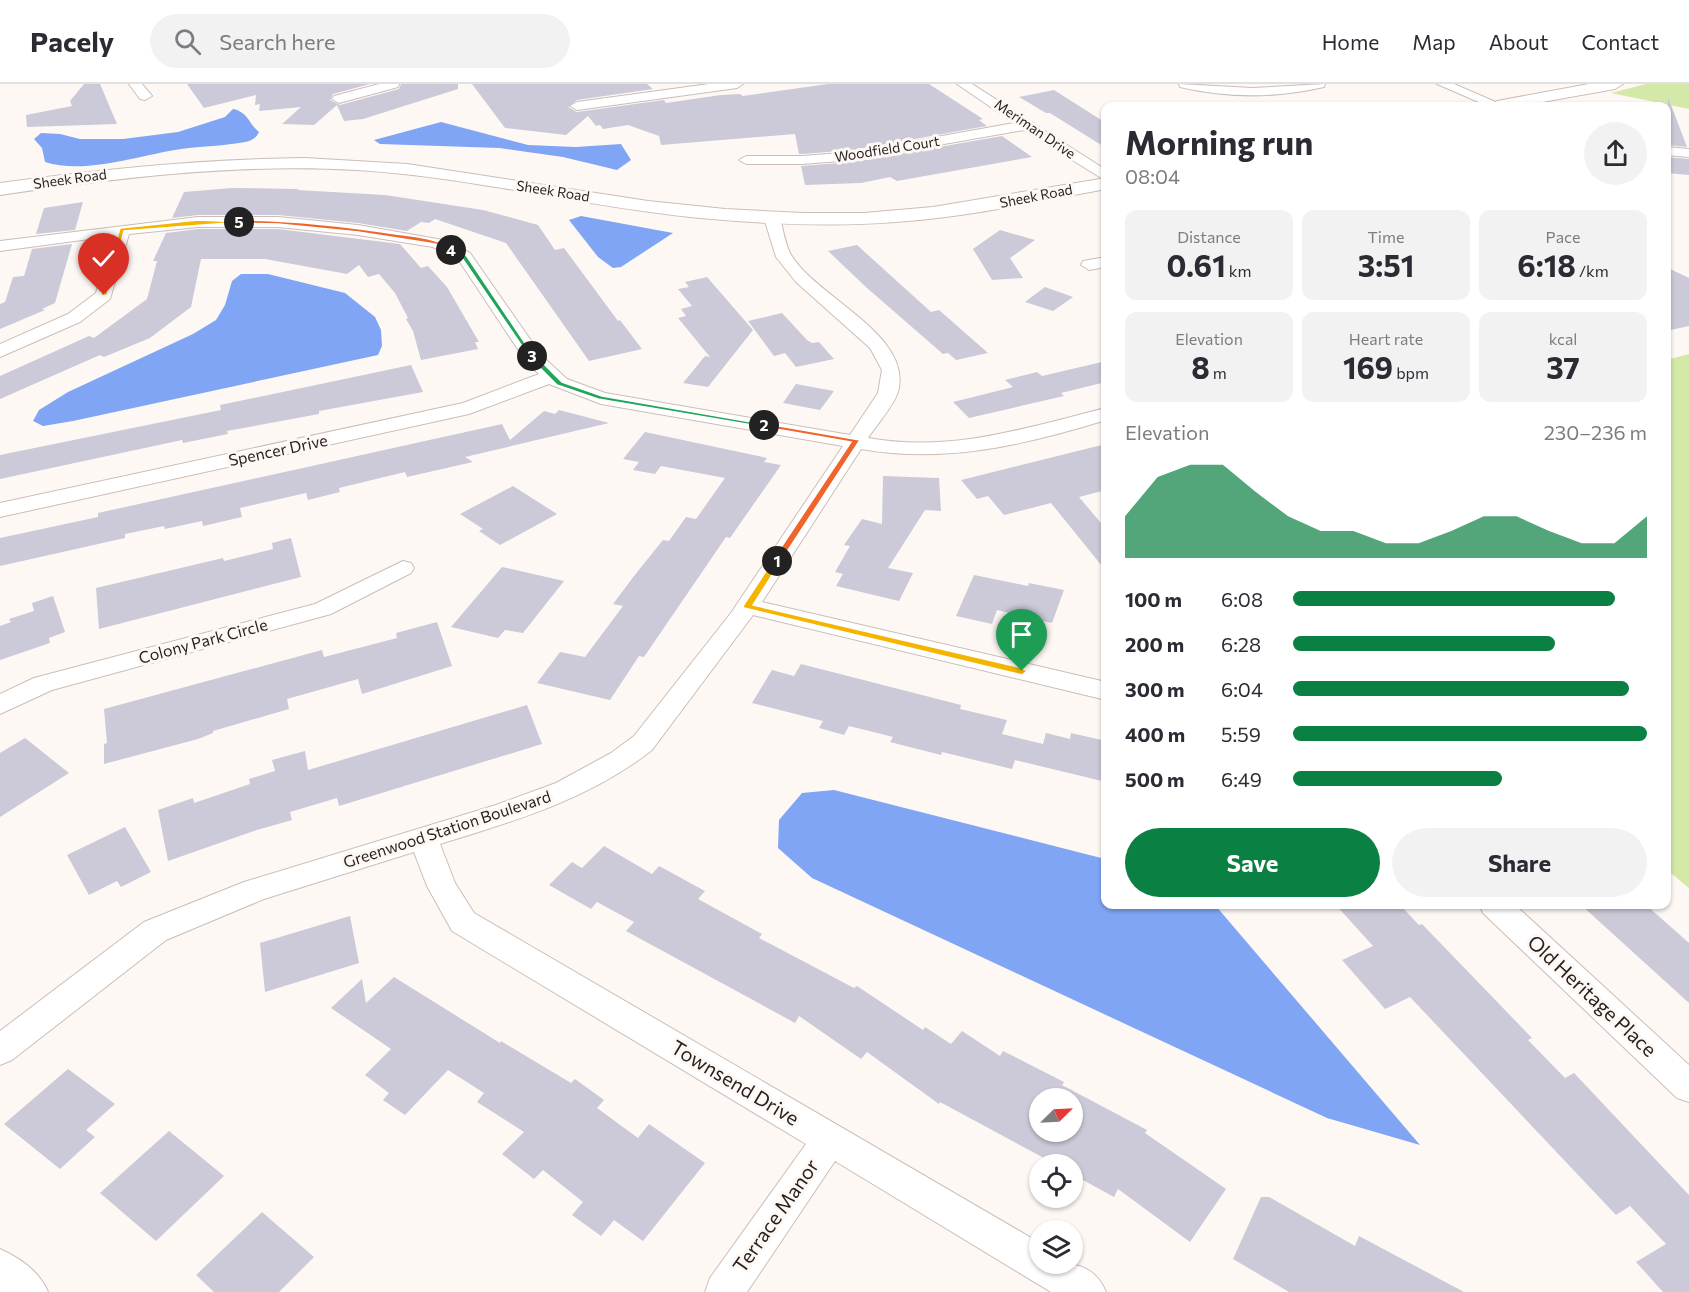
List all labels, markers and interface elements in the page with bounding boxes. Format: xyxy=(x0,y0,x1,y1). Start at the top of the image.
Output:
search box xyxy=(150,14,570,68)
text: Pacely xyxy=(30,24,114,58)
icon: search xyxy=(171,25,204,58)
text: Search here xyxy=(219,28,336,55)
text: Home xyxy=(1322,29,1379,54)
text: Map xyxy=(1412,29,1456,54)
text: About xyxy=(1489,29,1548,54)
text: Contact xyxy=(1581,29,1659,54)
street label: Meriman Drive xyxy=(992,95,1079,162)
text: Morning run xyxy=(1125,121,1313,162)
button: share xyxy=(1584,122,1647,185)
street label: Woodfield Court xyxy=(833,132,941,165)
text: 08:04 xyxy=(1125,164,1180,188)
street label: Sheek Road xyxy=(32,165,108,192)
street label: Sheek Road xyxy=(515,176,591,205)
street label: Sheek Road xyxy=(998,180,1074,211)
pin: 5 xyxy=(224,207,254,237)
text: 5 xyxy=(234,212,244,231)
text: Distance xyxy=(1177,227,1241,246)
text: Time xyxy=(1368,227,1404,246)
text: Pace xyxy=(1546,227,1580,246)
pin xyxy=(78,233,129,295)
pin: 4 xyxy=(436,235,466,265)
text: 4 xyxy=(446,240,456,259)
icon: check xyxy=(87,242,120,275)
text: 0.61 xyxy=(1167,246,1226,283)
text: 3:51 xyxy=(1358,246,1414,283)
text: 6:18 xyxy=(1517,246,1576,283)
text: km xyxy=(1226,261,1251,280)
text: /km xyxy=(1576,261,1609,280)
text: Elevation xyxy=(1175,329,1243,348)
text: Heart rate xyxy=(1349,329,1423,348)
text: kcal xyxy=(1549,329,1577,348)
pin: 3 xyxy=(517,341,547,371)
text: 3 xyxy=(527,346,537,365)
text: 8 xyxy=(1191,348,1210,385)
text: 169 xyxy=(1343,348,1393,385)
text: 37 xyxy=(1546,348,1580,385)
text: m xyxy=(1210,363,1227,382)
text: bpm xyxy=(1393,363,1429,382)
pin: 2 xyxy=(749,410,779,440)
text: 2 xyxy=(759,415,769,434)
text: Elevation xyxy=(1125,420,1210,444)
text: 230–236 m xyxy=(1544,420,1647,444)
street label: Spencer Drive xyxy=(227,430,329,469)
pin: 1 xyxy=(762,546,792,576)
text: 1 xyxy=(773,551,781,570)
text: 100 m xyxy=(1125,587,1182,611)
text: 6:08 xyxy=(1221,587,1263,611)
pin xyxy=(996,609,1047,671)
street label: Colony Park Circle xyxy=(136,614,269,667)
icon: arrive xyxy=(1005,618,1038,651)
text: 200 m xyxy=(1125,632,1184,656)
text: 6:28 xyxy=(1221,632,1261,656)
text: 300 m xyxy=(1125,677,1185,701)
text: 6:04 xyxy=(1221,677,1263,701)
text: 400 m xyxy=(1125,722,1185,746)
text: 5:59 xyxy=(1221,722,1261,746)
text: 500 m xyxy=(1125,767,1185,791)
text: 6:49 xyxy=(1221,767,1262,791)
street label: Greenwood Station Boulevard xyxy=(341,786,553,871)
button: Save xyxy=(1125,828,1380,897)
button: Share xyxy=(1392,828,1647,897)
street label: Old Heritage Place xyxy=(1523,929,1662,1061)
street label: Townsend Drive xyxy=(667,1034,804,1130)
north arrow xyxy=(1029,1088,1083,1142)
map controls xyxy=(1029,1088,1083,1274)
street label: Terrace Manor xyxy=(727,1154,823,1277)
button: locate xyxy=(1029,1154,1083,1208)
button: layers xyxy=(1029,1220,1083,1274)

